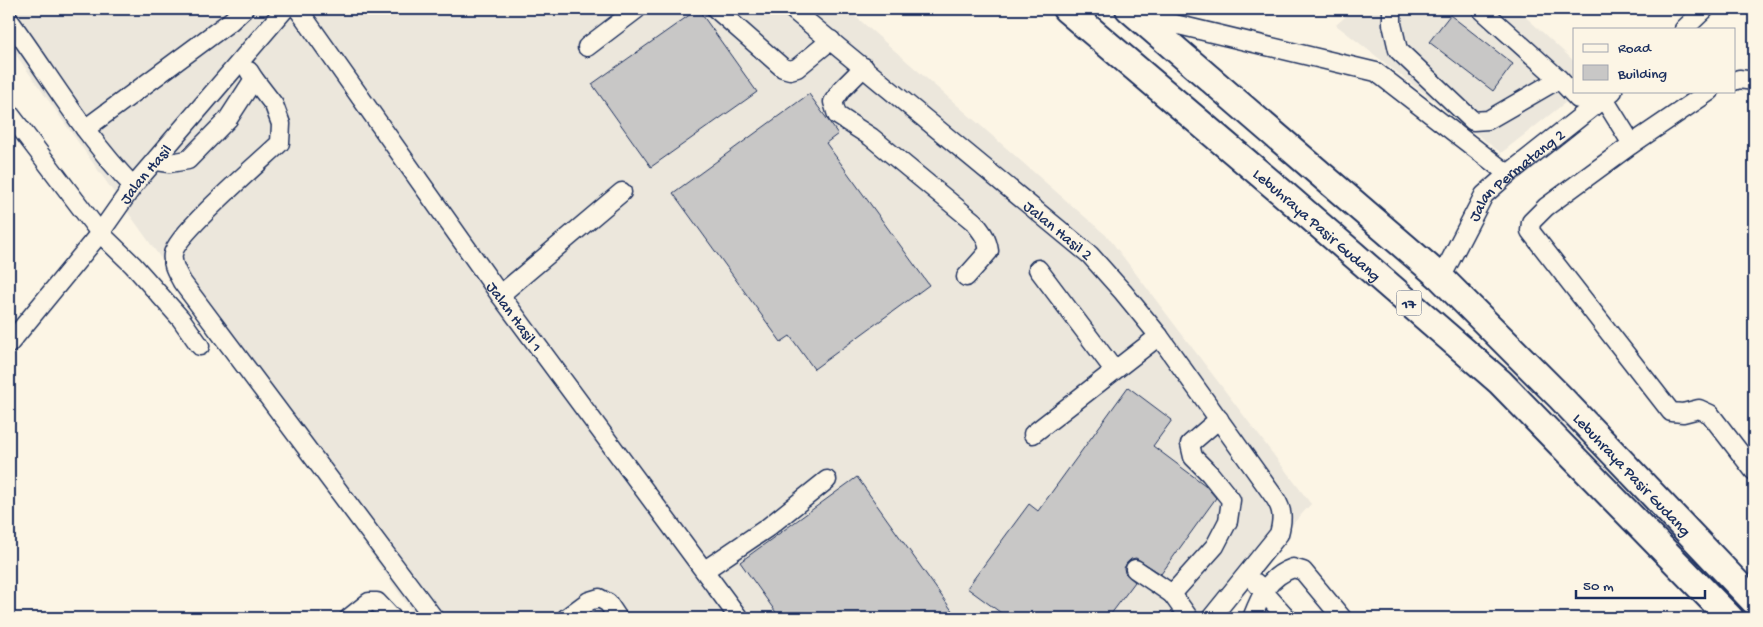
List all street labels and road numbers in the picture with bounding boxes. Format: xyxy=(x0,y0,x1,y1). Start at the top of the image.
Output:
street label: Jalan Permatang 2 xyxy=(1466,127,1570,225)
street label: Jalan Hasil xyxy=(117,142,177,209)
street label: Lebuhraya Pasir Gudang xyxy=(1248,166,1383,287)
street label: Jalan Hasil 2 xyxy=(1018,198,1095,266)
street label: Jalan Hasil 1 xyxy=(481,279,545,357)
road number: 17 xyxy=(1396,290,1422,316)
street label: Lebuhraya Pasir Gudang xyxy=(1567,410,1693,542)

